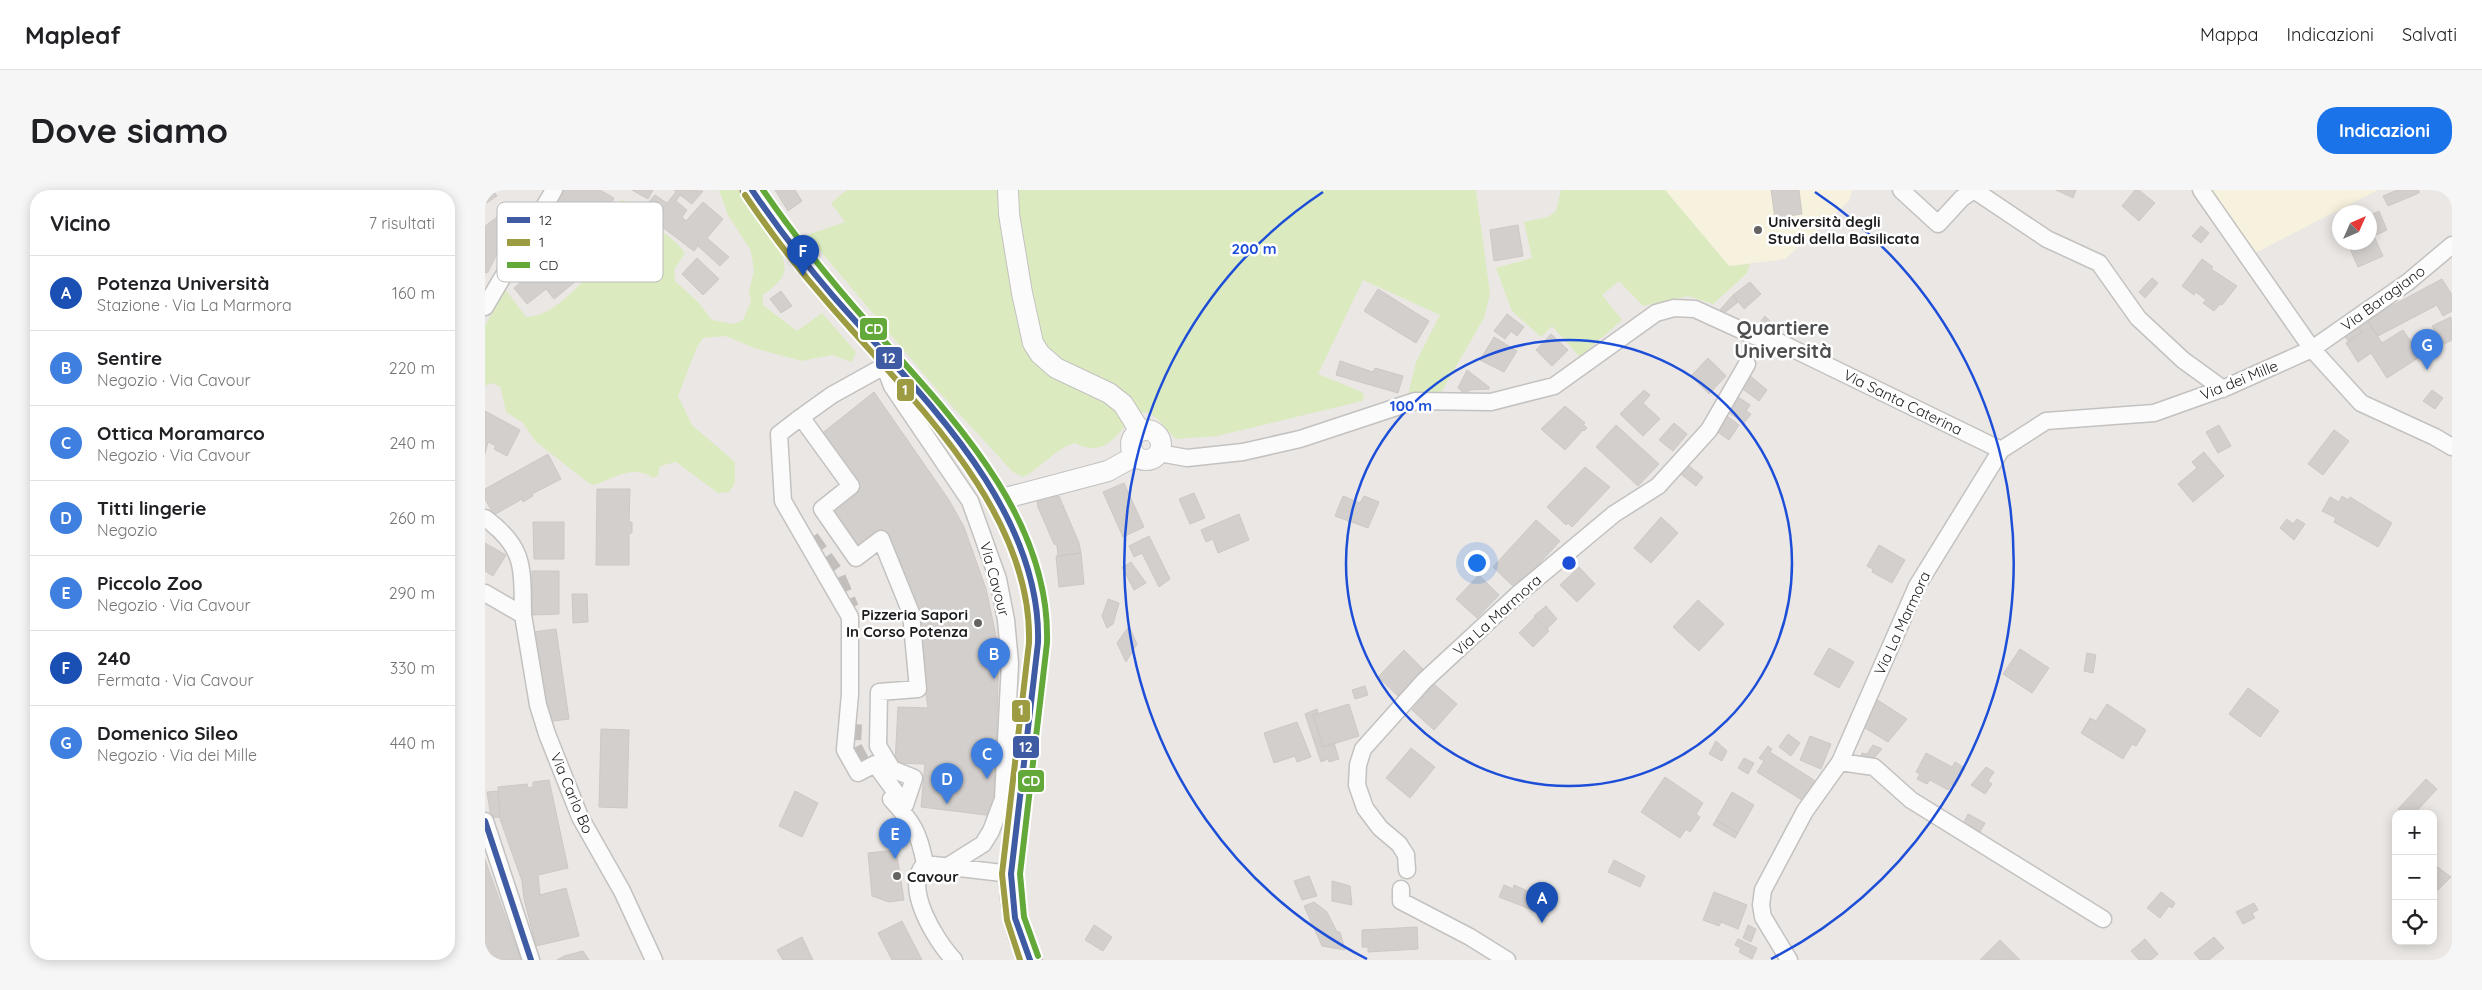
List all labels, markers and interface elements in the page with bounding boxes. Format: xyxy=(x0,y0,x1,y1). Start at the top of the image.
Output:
text: Mapleaf xyxy=(25,20,121,50)
text: Mappa xyxy=(2200,23,2258,46)
text: Indicazioni xyxy=(2286,23,2374,46)
text: Salvati xyxy=(2402,23,2457,46)
button: Indicazioni xyxy=(2317,107,2452,154)
text: Dove siamo xyxy=(30,108,228,152)
legend xyxy=(497,202,663,282)
north arrow xyxy=(2332,205,2377,250)
text: Vicino xyxy=(50,210,111,236)
text: 12 xyxy=(539,211,552,229)
place label: Università degli Studi della Basilicata xyxy=(1768,212,1919,248)
text: 7 risultati xyxy=(369,213,435,233)
marker: Università degli Studi della Basilicata xyxy=(1752,224,1764,236)
text: 1 xyxy=(539,233,544,251)
pin: F xyxy=(787,235,819,276)
text: 200 m xyxy=(1232,239,1277,258)
text: CD xyxy=(539,256,558,274)
street label: Via Baragiano xyxy=(2337,261,2429,335)
text: Potenza Università xyxy=(97,271,269,295)
text: A xyxy=(61,283,71,303)
text: 160 m xyxy=(392,283,435,303)
text: Stazione · Via La Marmora xyxy=(97,295,292,315)
district label: Quartiere Università xyxy=(1734,315,1832,363)
line badge: CD xyxy=(859,317,888,341)
text: CD xyxy=(865,320,883,338)
pin: G xyxy=(2411,329,2443,370)
text: Sentire xyxy=(97,346,162,370)
line badge: 12 xyxy=(875,346,903,370)
text: 12 xyxy=(882,349,896,367)
street label: Via dei Mille xyxy=(2197,356,2281,404)
text: B xyxy=(61,358,71,378)
text: 220 m xyxy=(389,358,435,378)
street label: Via Santa Caterina xyxy=(1840,365,1966,439)
text: Negozio · Via Cavour xyxy=(97,370,251,390)
line badge: 1 xyxy=(896,378,915,402)
text: 1 xyxy=(902,381,908,399)
text: 100 m xyxy=(1390,396,1432,415)
text: Ottica Moramarco xyxy=(97,421,265,445)
text: C xyxy=(61,433,71,453)
text: 240 m xyxy=(389,433,435,453)
text: Negozio · Via Cavour xyxy=(97,445,251,465)
text: Titti lingerie xyxy=(97,496,207,520)
text: D xyxy=(60,508,72,528)
text: 260 m xyxy=(389,508,435,528)
text: Negozio xyxy=(97,520,158,540)
street label: Via Cavour xyxy=(976,540,1014,619)
your location xyxy=(1464,550,1490,576)
centre of rings xyxy=(1560,554,1578,572)
street label: Via La Marmora xyxy=(1870,568,1934,678)
street label: Via La Marmora xyxy=(1449,570,1545,660)
text: Piccolo Zoo xyxy=(97,571,203,595)
text: E xyxy=(61,583,71,603)
text: 290 m xyxy=(389,583,435,603)
text: Negozio · Via Cavour xyxy=(97,595,251,615)
place label: Pizzeria Sapori In Corso Potenza xyxy=(846,605,968,641)
marker: Pizzeria Sapori In Corso Potenza xyxy=(972,617,984,629)
pin: B xyxy=(978,638,1010,679)
text: 240 xyxy=(97,646,131,670)
text: F xyxy=(62,658,71,678)
text: 330 m xyxy=(390,658,435,678)
text: Fermata · Via Cavour xyxy=(97,670,254,690)
line badge: 1 xyxy=(1011,699,1031,723)
text: 1 xyxy=(1018,701,1024,719)
text: Domenico Sileo xyxy=(97,721,238,745)
text: G xyxy=(60,733,72,753)
text: 440 m xyxy=(390,733,435,753)
line badge: 12 xyxy=(1012,735,1040,759)
pin: C xyxy=(971,738,1003,779)
text: 12 xyxy=(1019,738,1033,756)
text: Negozio · Via dei Mille xyxy=(97,745,257,765)
street label: Via Carlo Bo xyxy=(546,750,598,836)
pin: D xyxy=(931,763,963,804)
line badge: CD xyxy=(1017,769,1045,793)
text: CD xyxy=(1022,772,1040,790)
map controls xyxy=(2392,810,2437,945)
button: + xyxy=(2392,810,2437,855)
pin: E xyxy=(879,818,911,859)
button: − xyxy=(2392,855,2437,900)
place label: Cavour xyxy=(907,867,959,886)
marker: Cavour xyxy=(891,870,903,882)
pin: A xyxy=(1526,882,1558,923)
button: locate xyxy=(2392,900,2437,945)

